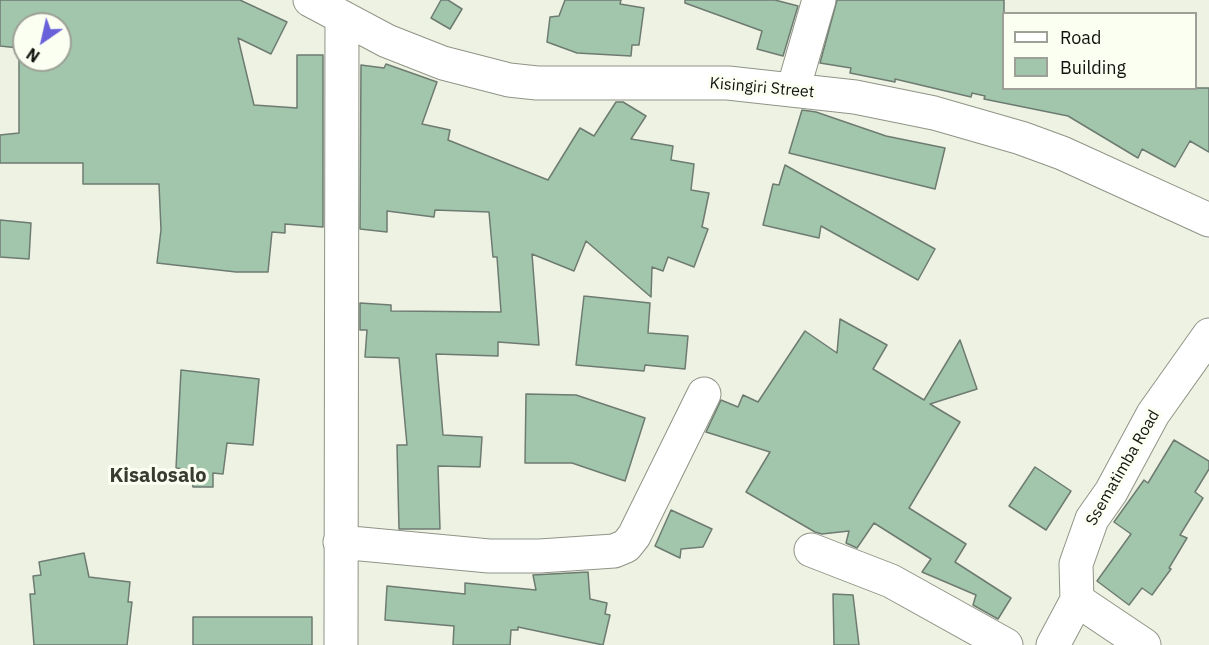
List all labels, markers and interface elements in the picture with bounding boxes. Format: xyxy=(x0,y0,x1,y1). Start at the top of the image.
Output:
north arrow xyxy=(12,12,72,72)
legend xyxy=(1002,12,1197,90)
text: Road xyxy=(1060,26,1101,49)
text: N xyxy=(23,44,43,67)
text: Building xyxy=(1060,56,1126,79)
street label: Kisingiri Street xyxy=(709,74,815,102)
street label: Ssematimba Road xyxy=(1082,407,1164,529)
district label: Kisalosalo xyxy=(109,464,207,488)

